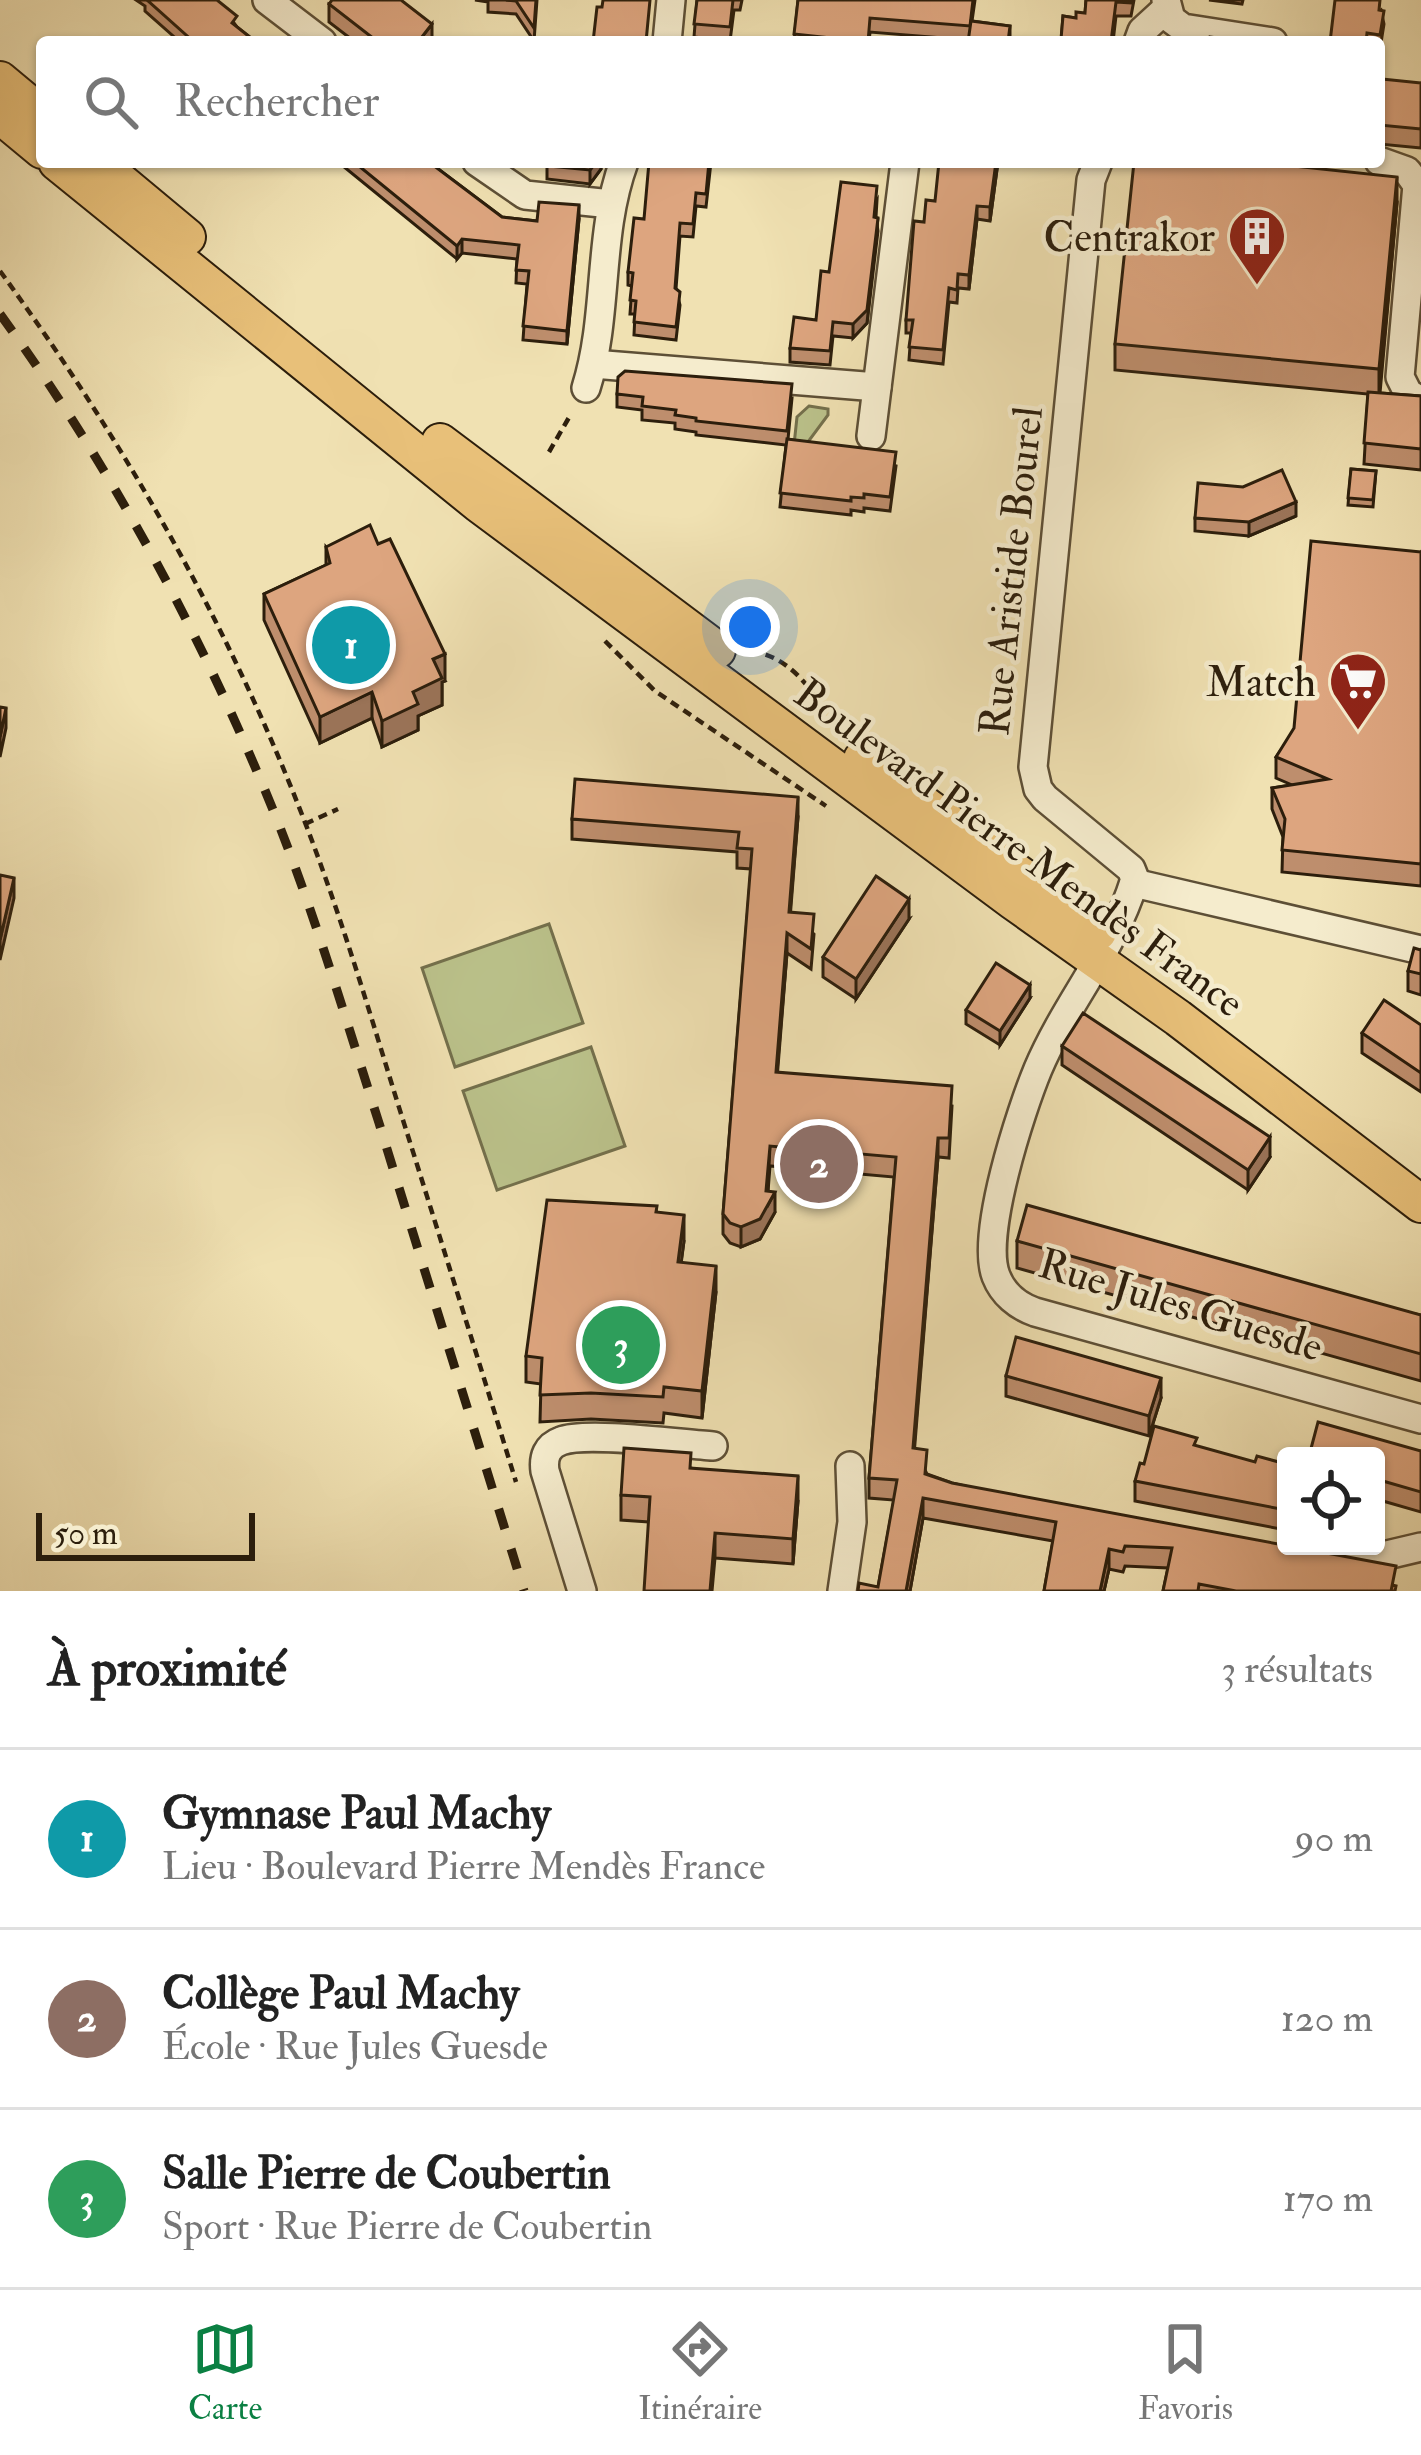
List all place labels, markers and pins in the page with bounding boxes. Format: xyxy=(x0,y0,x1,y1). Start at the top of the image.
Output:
building icon: Centrakor xyxy=(1226,205,1288,287)
place label: Centrakor xyxy=(1044,212,1215,264)
pin: 1 xyxy=(312,600,390,690)
supermarket icon: Match xyxy=(1327,650,1389,732)
place label: Match xyxy=(1206,657,1316,709)
pin: 2 xyxy=(780,1119,858,1209)
pin: 3 xyxy=(582,1300,660,1390)

